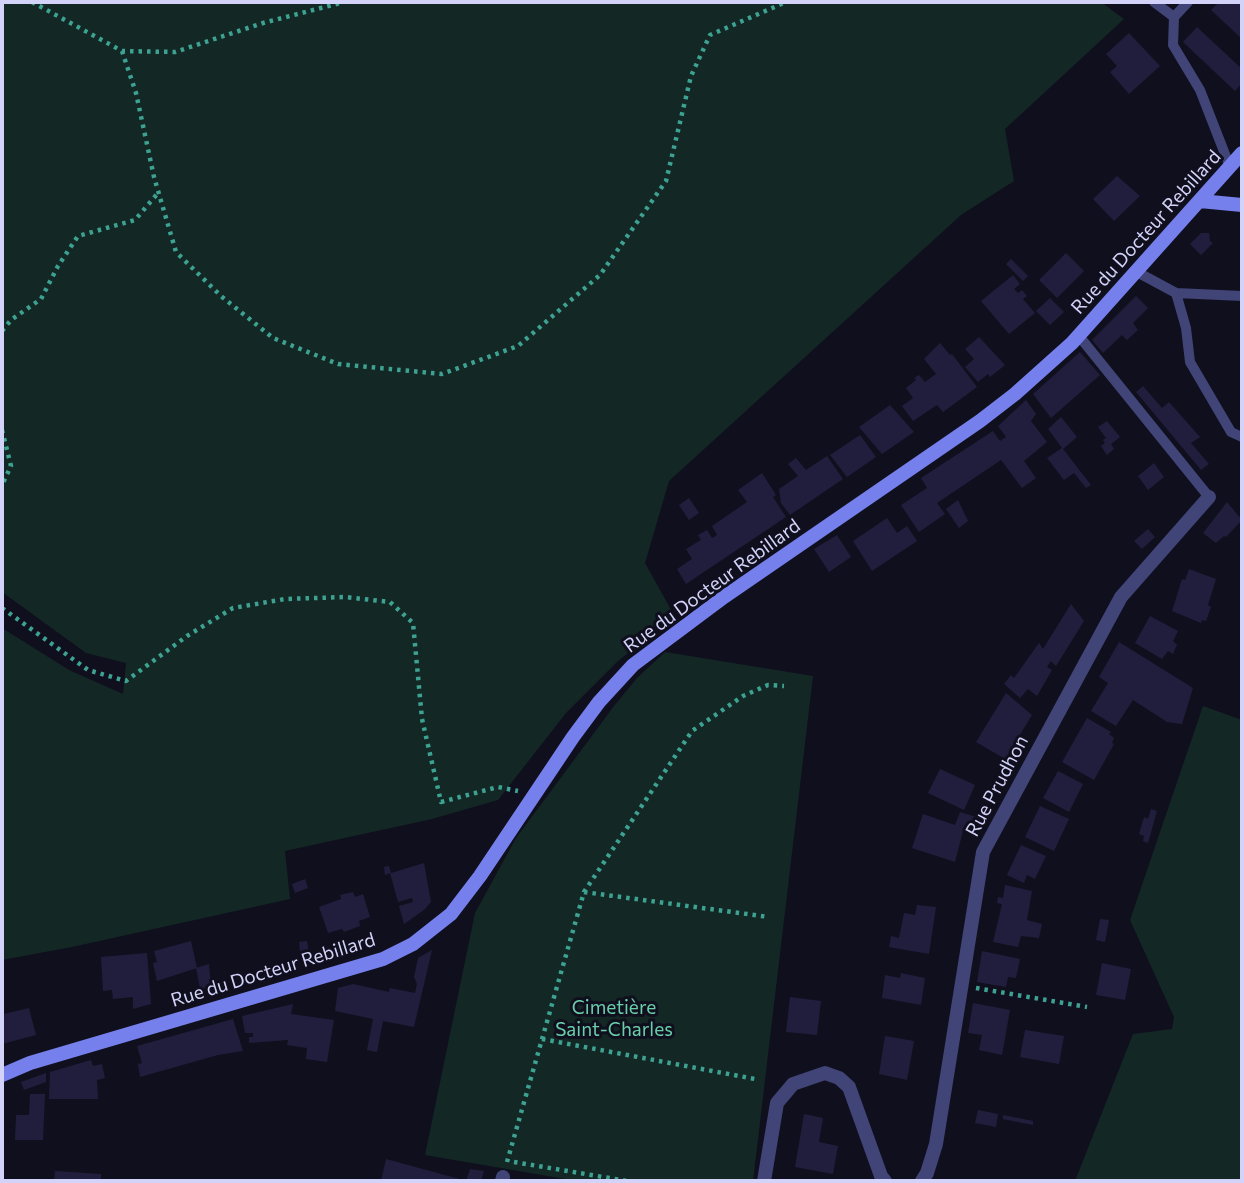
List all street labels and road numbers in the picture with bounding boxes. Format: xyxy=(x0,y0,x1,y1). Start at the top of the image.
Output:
street label: Rue du Docteur Rebillard xyxy=(1066,145,1226,319)
street label: Rue du Docteur Rebillard xyxy=(619,514,805,658)
street label: Rue Prudhon xyxy=(961,732,1033,840)
street label: Rue du Docteur Rebillard xyxy=(168,928,378,1012)

